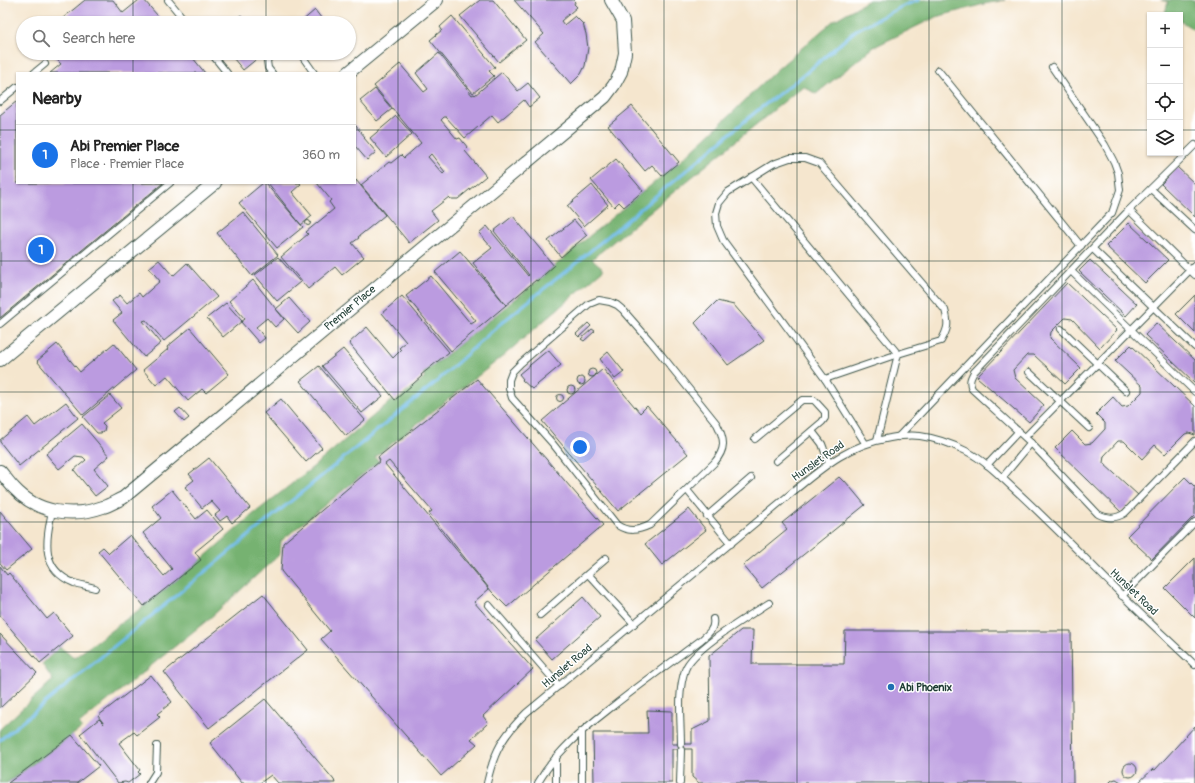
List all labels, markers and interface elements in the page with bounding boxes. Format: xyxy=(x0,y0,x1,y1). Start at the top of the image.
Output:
map controls xyxy=(1147,12,1183,156)
button: + xyxy=(1147,12,1183,48)
search box xyxy=(16,16,356,60)
icon: search xyxy=(30,27,52,49)
text: Search here xyxy=(62,29,135,48)
button: − xyxy=(1147,48,1183,84)
button: locate xyxy=(1147,84,1183,120)
text: Nearby xyxy=(32,88,81,109)
button: layers xyxy=(1147,120,1183,156)
text: Abi Premier Place xyxy=(70,137,179,156)
text: 1 xyxy=(42,147,48,163)
text: 360 m xyxy=(302,147,340,163)
text: Place · Premier Place xyxy=(70,156,184,172)
pin: 1 xyxy=(28,235,54,265)
street label: Premier Place xyxy=(322,282,379,333)
your location xyxy=(570,437,590,457)
street label: Hunslet Road xyxy=(789,438,847,484)
street label: Hunslet Road xyxy=(1108,566,1160,618)
street label: Hunslet Road xyxy=(539,641,595,691)
place label: Abi Phoenix xyxy=(899,681,952,694)
marker: Abi Phoenix xyxy=(886,682,896,692)

